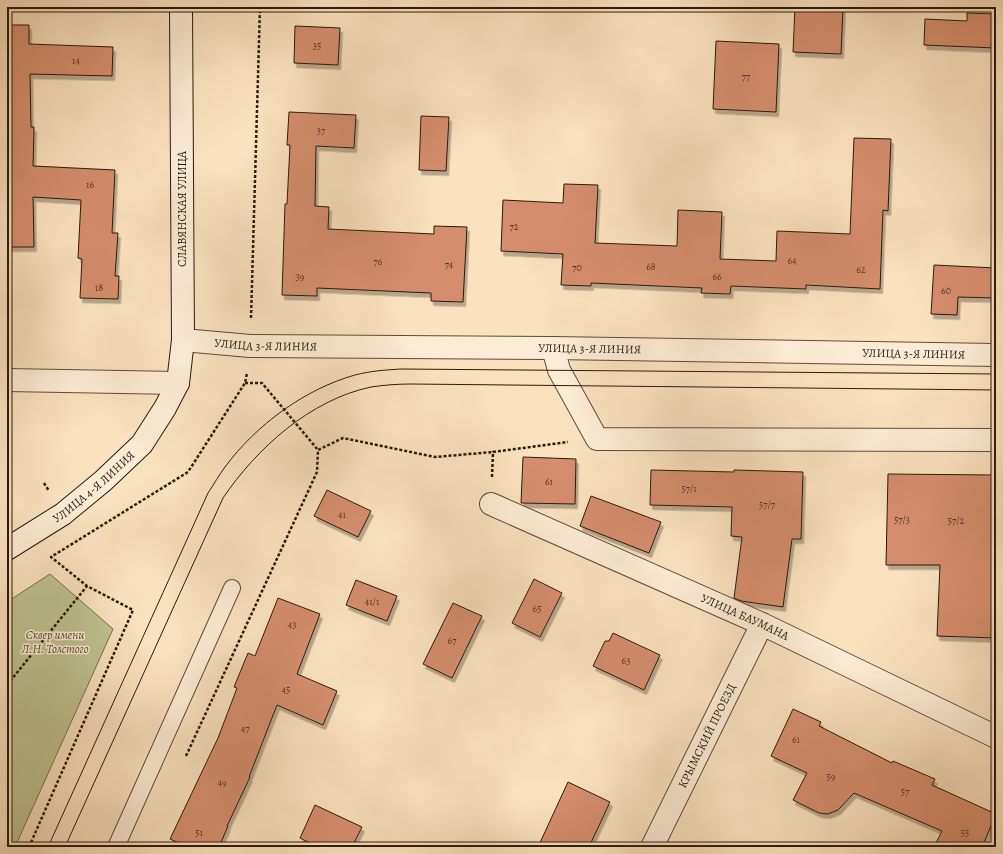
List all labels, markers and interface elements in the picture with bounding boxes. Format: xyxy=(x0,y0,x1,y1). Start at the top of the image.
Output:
house number: 35 xyxy=(313,39,321,52)
house number: 14 xyxy=(72,54,80,67)
house number: 77 xyxy=(742,70,751,83)
house number: 37 xyxy=(317,124,326,137)
street label: СЛАВЯНСКАЯ УЛИЦА xyxy=(174,150,190,267)
house number: 16 xyxy=(86,178,94,191)
house number: 72 xyxy=(510,220,519,233)
house number: 64 xyxy=(787,254,797,267)
house number: 76 xyxy=(374,255,383,268)
house number: 74 xyxy=(445,258,454,271)
house number: 68 xyxy=(646,260,656,273)
house number: 70 xyxy=(572,261,582,274)
house number: 62 xyxy=(856,263,866,276)
house number: 39 xyxy=(296,270,305,283)
house number: 66 xyxy=(712,270,722,283)
house number: 18 xyxy=(95,281,103,294)
house number: 60 xyxy=(941,284,951,297)
street label: УЛИЦА 3-Я ЛИНИЯ xyxy=(214,335,317,354)
street label: УЛИЦА 3-Я ЛИНИЯ xyxy=(538,340,641,357)
street label: УЛИЦА 3-Я ЛИНИЯ xyxy=(862,345,965,363)
street label: УЛИЦА 4-Я ЛИНИЯ xyxy=(50,447,138,526)
house number: 61 xyxy=(545,475,554,488)
house number: 57/1 xyxy=(681,482,697,495)
house number: 57/7 xyxy=(759,498,776,511)
house number: 41 xyxy=(338,508,347,521)
house number: 57/3 xyxy=(894,513,910,526)
house number: 57/2 xyxy=(948,514,965,527)
street label: УЛИЦА БАУМАНА xyxy=(698,590,793,644)
house number: 41/1 xyxy=(365,595,380,608)
house number: 65 xyxy=(533,602,541,615)
house number: 43 xyxy=(288,618,296,631)
park label: Сквер имени Л.Н. Толстого xyxy=(20,627,89,657)
house number: 67 xyxy=(448,634,457,647)
house number: 63 xyxy=(622,654,630,667)
street label: КРЫМСКИЙ ПРОЕЗД xyxy=(674,681,740,791)
house number: 45 xyxy=(282,683,290,696)
house number: 47 xyxy=(241,722,250,735)
house number: 61 xyxy=(792,733,801,746)
house number: 59 xyxy=(827,770,836,783)
house number: 49 xyxy=(217,776,227,789)
house number: 57 xyxy=(901,785,910,798)
house number: 51 xyxy=(195,826,203,839)
house number: 55 xyxy=(961,826,969,839)

